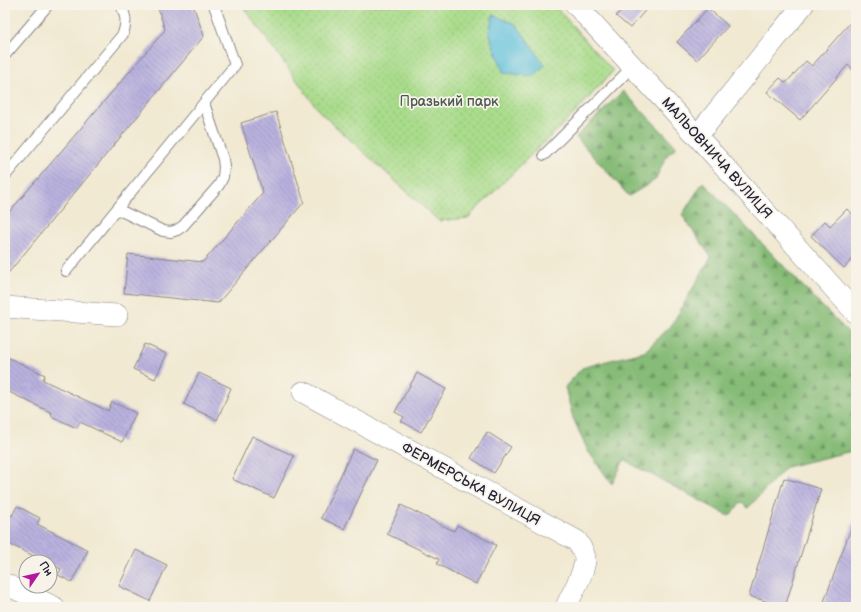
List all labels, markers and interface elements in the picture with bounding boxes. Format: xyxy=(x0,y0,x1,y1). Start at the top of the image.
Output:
park label: Празький парк xyxy=(399,93,499,110)
street label: МАЛЬОВНИЧА ВУЛИЦЯ xyxy=(658,94,776,222)
street label: ФЕРМЕРСЬКА ВУЛИЦЯ xyxy=(399,439,543,529)
north arrow xyxy=(18,554,58,594)
text: Пн xyxy=(36,559,55,578)

